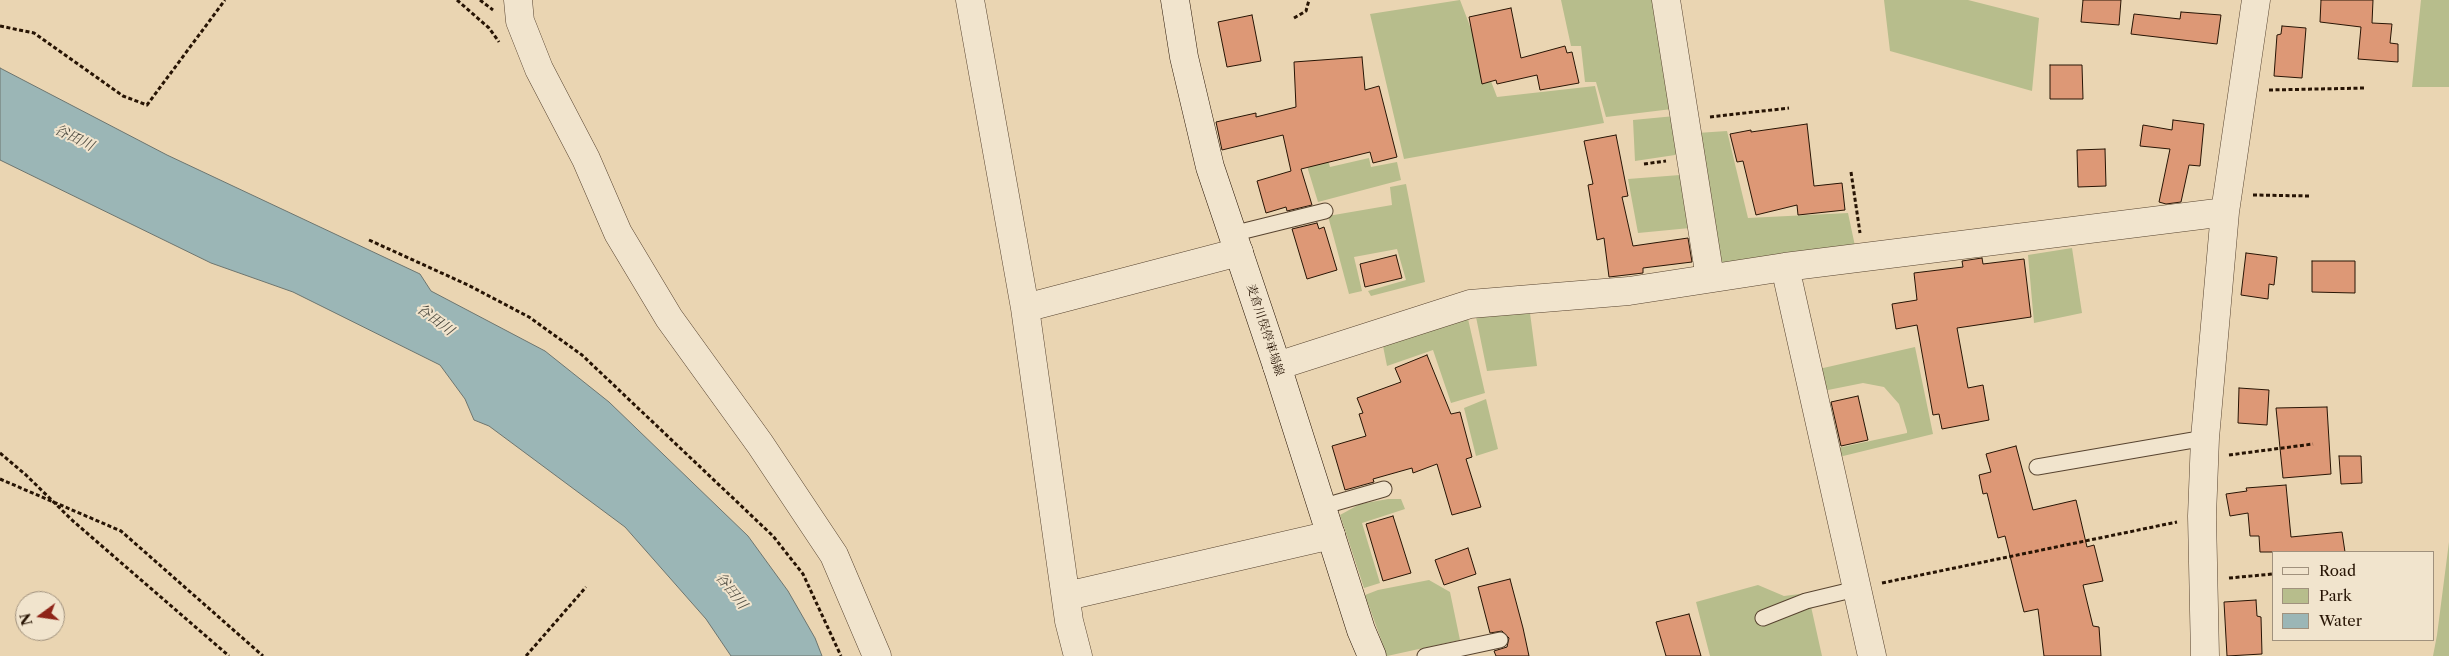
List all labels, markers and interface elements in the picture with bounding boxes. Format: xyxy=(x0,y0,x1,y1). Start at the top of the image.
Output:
water label: 谷田川 xyxy=(51,121,97,155)
street label: 麦倉川俣停車場線 xyxy=(1243,282,1287,378)
water label: 谷田川 xyxy=(413,301,457,339)
legend xyxy=(2272,551,2434,641)
text: Road xyxy=(2319,561,2356,580)
water label: 谷田川 xyxy=(711,569,751,613)
text: Park xyxy=(2319,586,2352,605)
north arrow xyxy=(15,591,65,641)
text: N xyxy=(16,611,37,627)
text: Water xyxy=(2319,611,2362,630)

